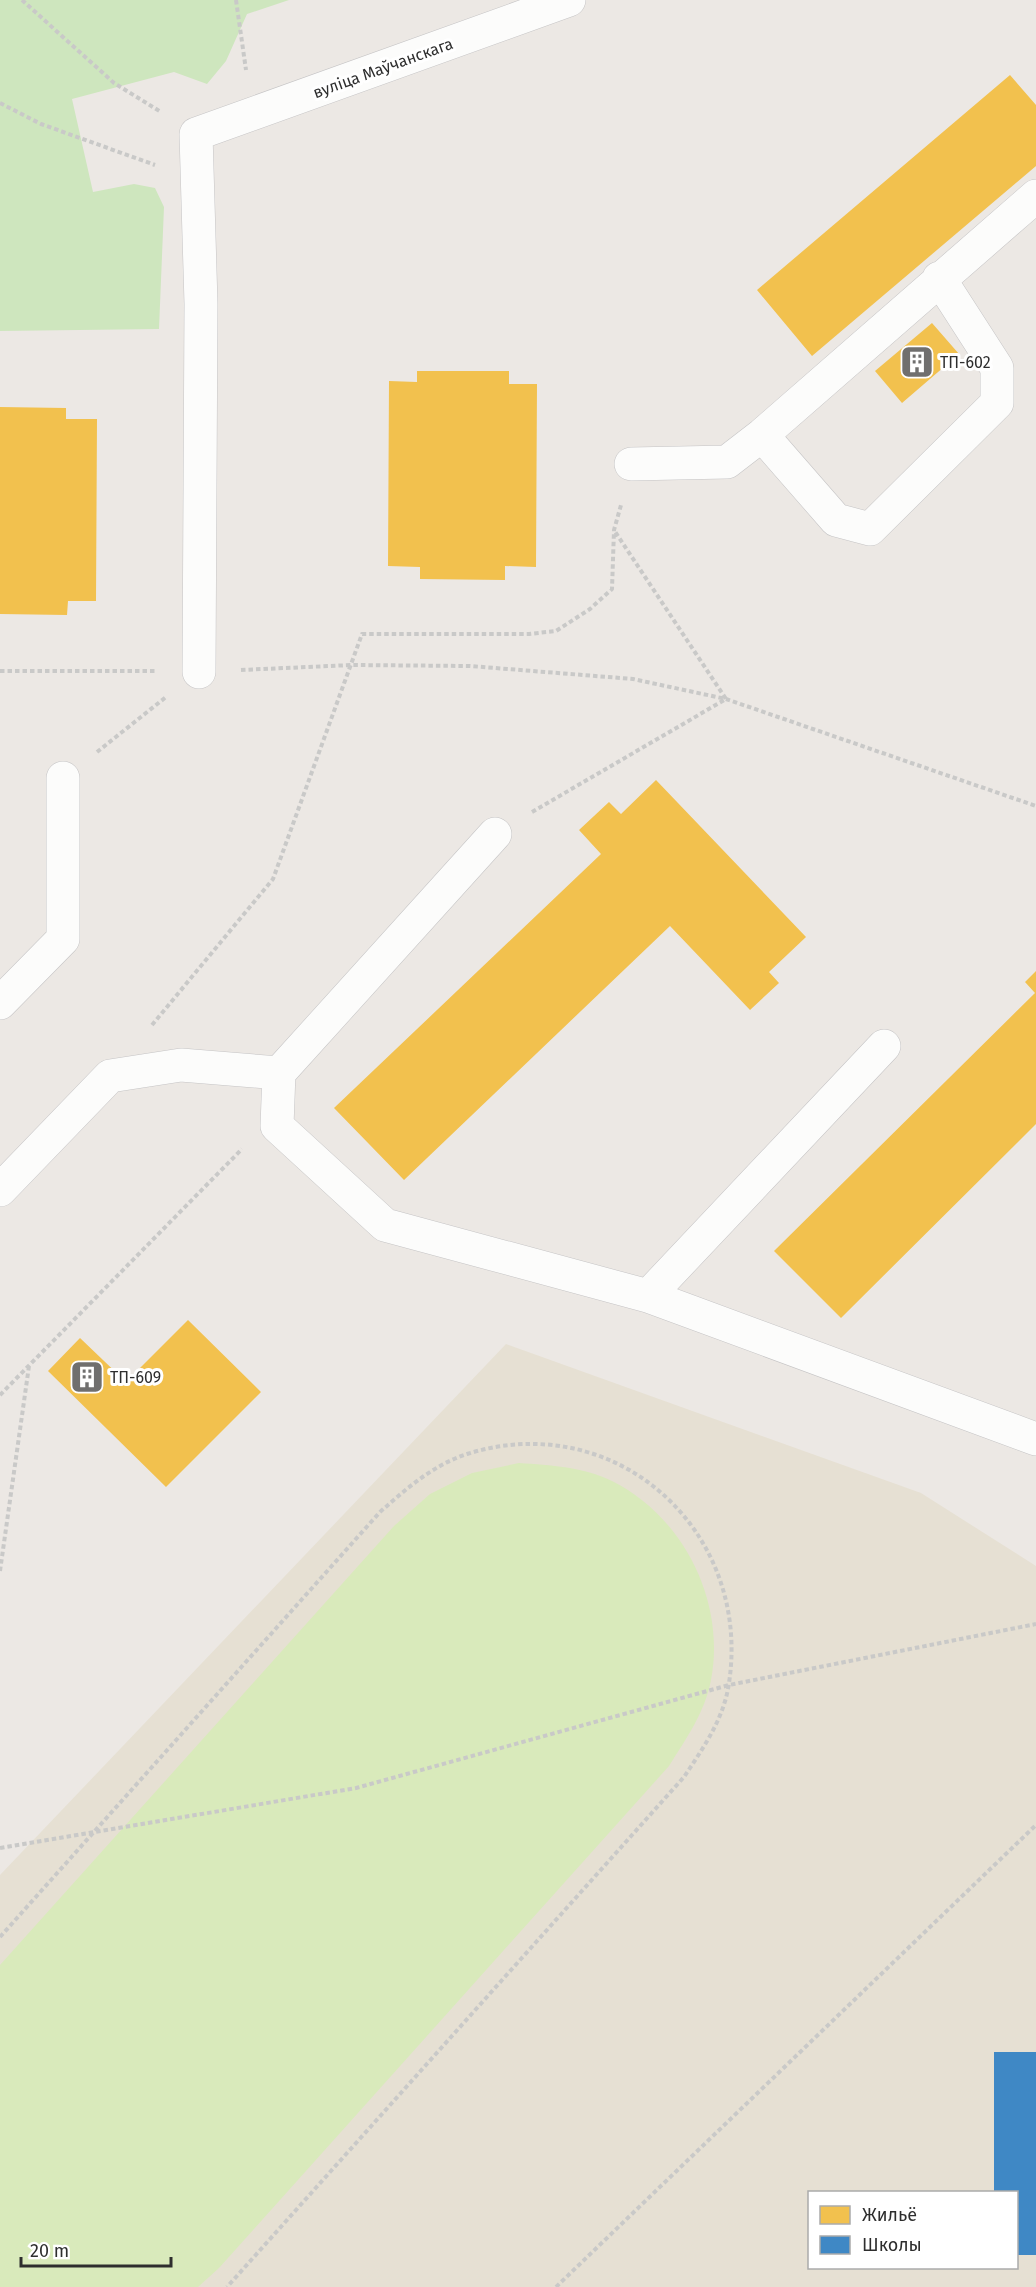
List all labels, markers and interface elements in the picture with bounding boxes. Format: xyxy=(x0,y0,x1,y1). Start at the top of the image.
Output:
street label: вуліца Маўчанскага xyxy=(310,34,456,102)
building icon: ТП-602 xyxy=(899,344,935,380)
place label: ТП-602 xyxy=(940,353,991,372)
building icon: ТП-609 xyxy=(69,1359,105,1395)
place label: ТП-609 xyxy=(110,1368,161,1387)
legend xyxy=(808,2191,1018,2269)
text: Жильё xyxy=(862,2204,917,2226)
scale bar xyxy=(21,2230,171,2268)
text: Школы xyxy=(862,2234,922,2256)
text: 20 m xyxy=(30,2240,69,2262)

